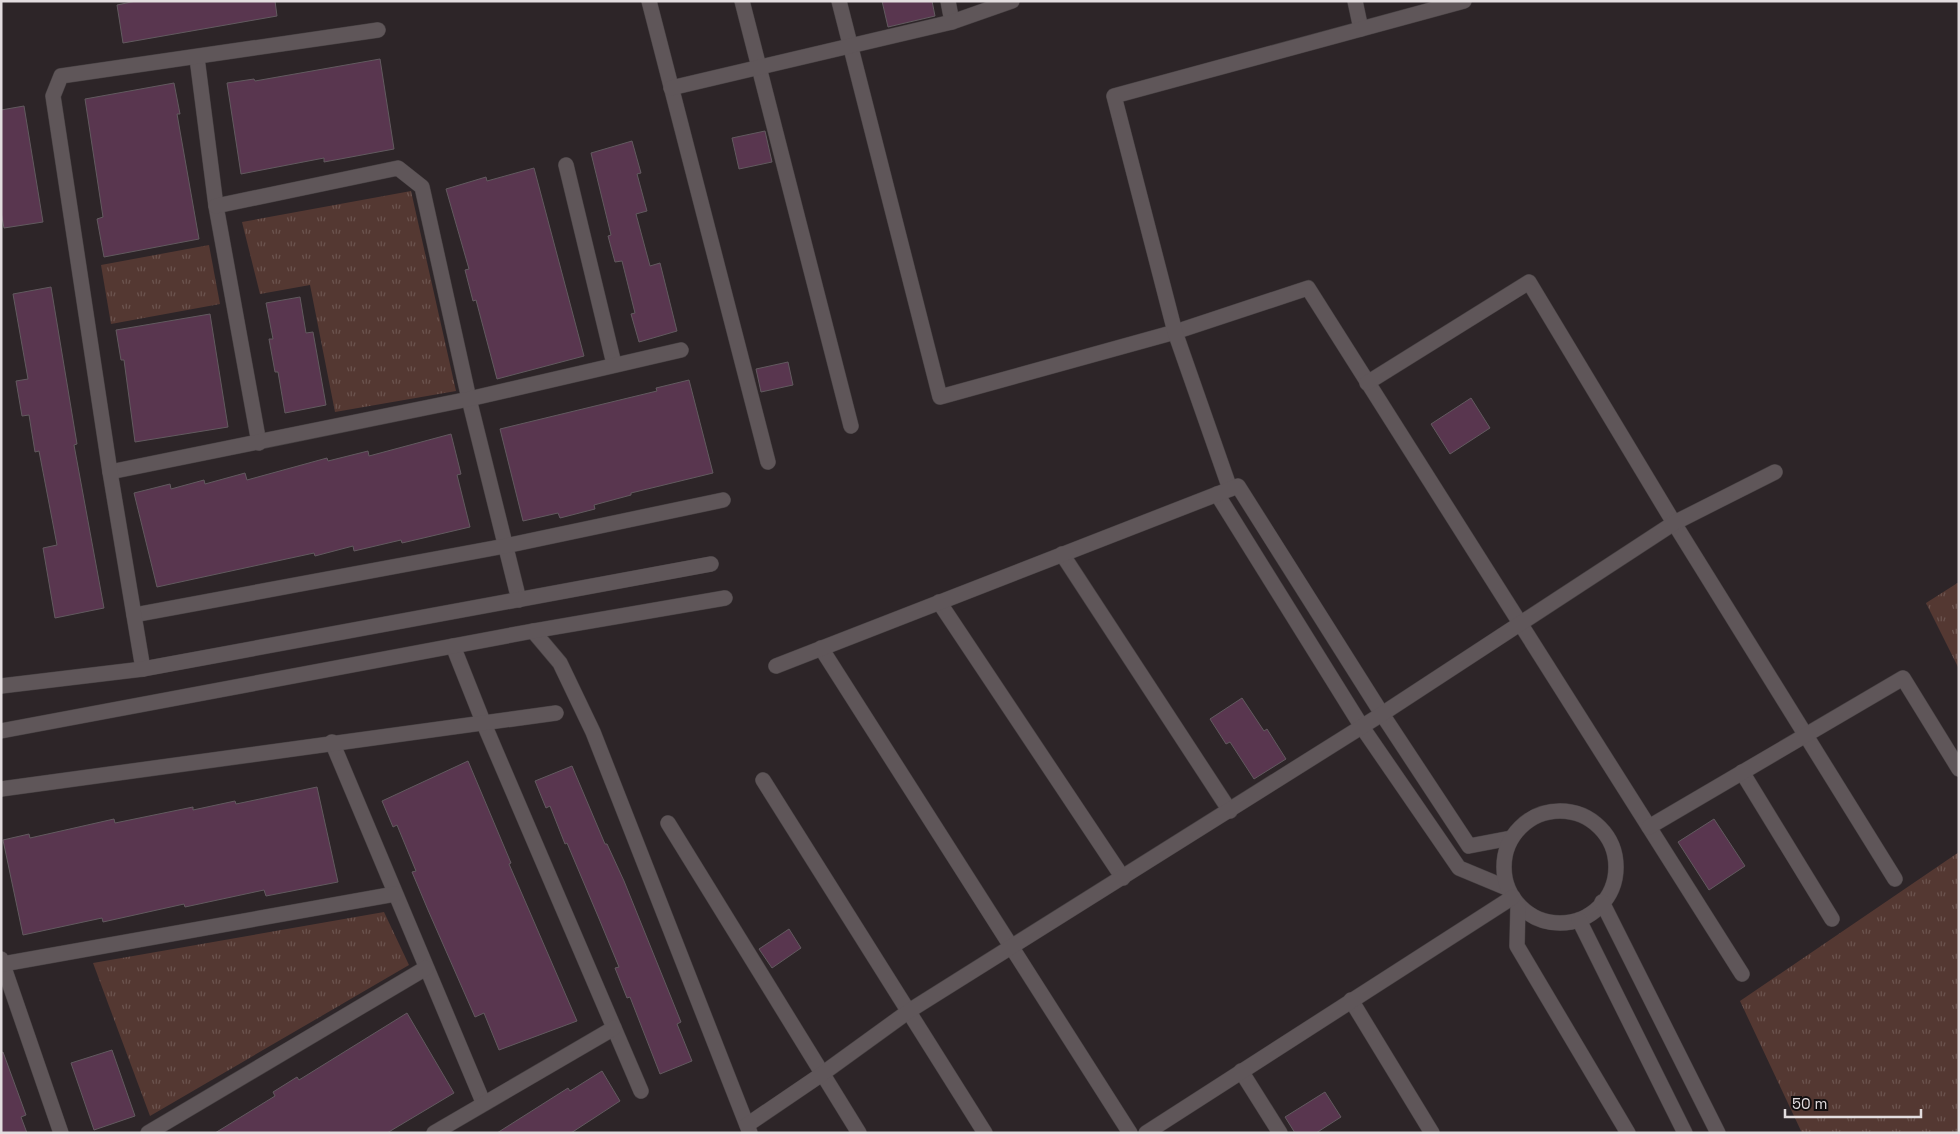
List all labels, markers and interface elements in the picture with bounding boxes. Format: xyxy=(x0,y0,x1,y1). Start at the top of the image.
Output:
scale bar xyxy=(1785,1086,1921,1118)
text: 50 m xyxy=(1792,1094,1827,1113)

